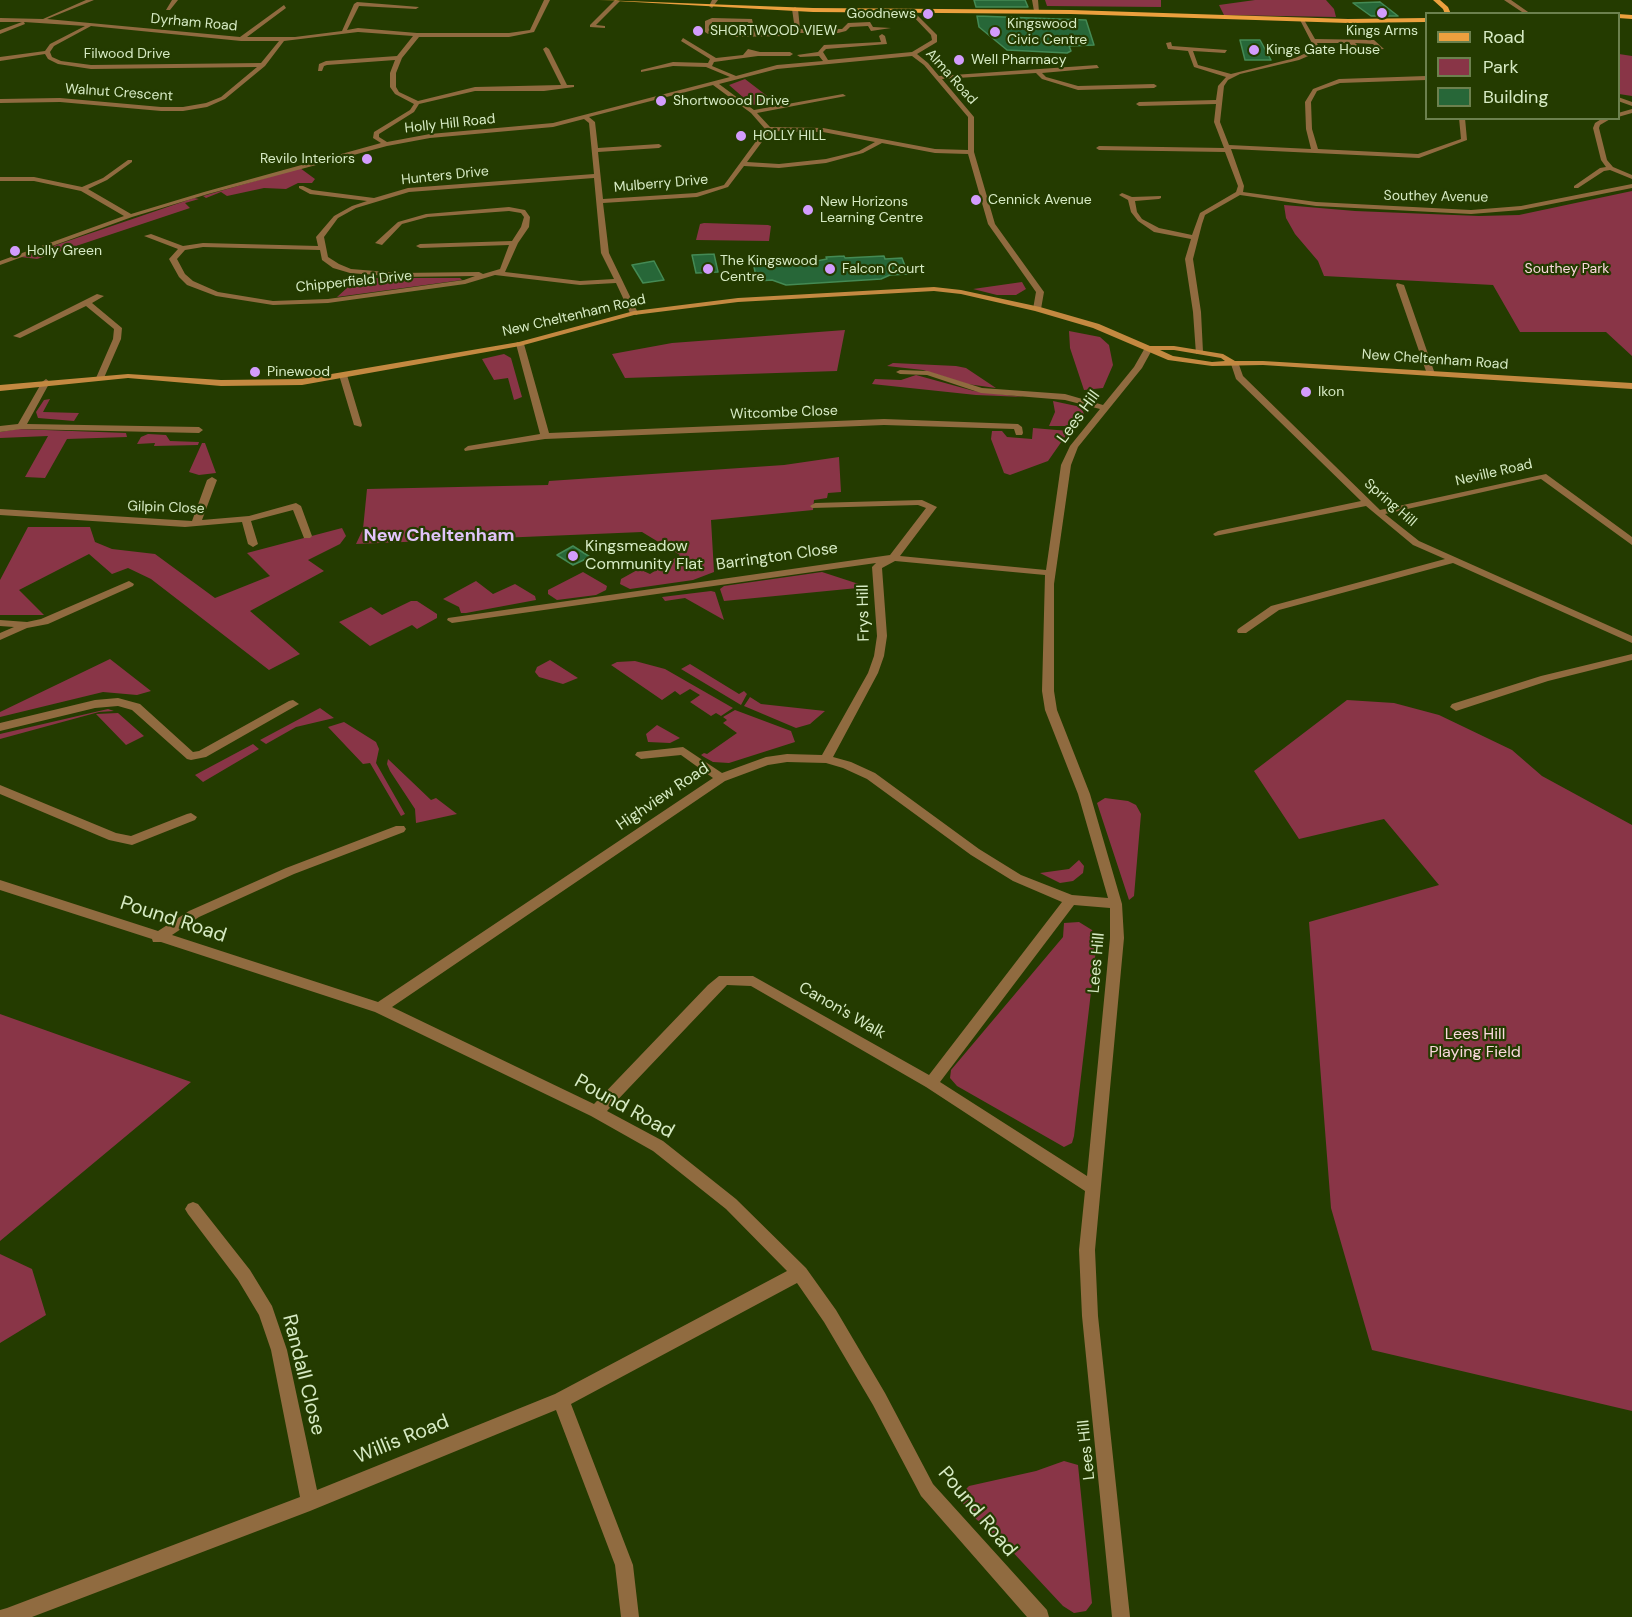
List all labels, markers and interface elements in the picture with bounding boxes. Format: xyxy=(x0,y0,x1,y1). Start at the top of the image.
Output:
place label: Goodnews xyxy=(847,6,916,22)
marker: Kings Arms xyxy=(1375,6,1389,20)
marker: Goodnews xyxy=(921,7,935,21)
street label: Dyrham Road xyxy=(150,11,238,35)
legend xyxy=(1425,12,1620,120)
place label: Kingswood Civic Centre xyxy=(1007,16,1087,48)
place label: SHORTWOOD VIEW xyxy=(710,23,837,39)
place label: Kings Arms xyxy=(1346,23,1418,39)
marker: SHORTWOOD VIEW xyxy=(691,24,705,38)
marker: Kingswood Civic Centre xyxy=(988,25,1002,39)
text: Road xyxy=(1483,25,1525,49)
place label: Kings Gate House xyxy=(1266,42,1380,58)
marker: Kings Gate House xyxy=(1247,43,1261,57)
street label: Filwood Drive xyxy=(84,46,170,62)
street label: Alma Road xyxy=(922,46,980,108)
place label: Well Pharmacy xyxy=(971,52,1067,68)
marker: Well Pharmacy xyxy=(952,53,966,67)
text: Park xyxy=(1483,55,1519,79)
street label: Walnut Crescent xyxy=(64,81,174,105)
text: Building xyxy=(1483,85,1548,109)
place label: Shortwoood Drive xyxy=(673,93,789,109)
marker: Shortwoood Drive xyxy=(654,94,668,108)
street label: Holly Hill Road xyxy=(404,111,496,137)
place label: HOLLY HILL xyxy=(753,128,826,144)
marker: HOLLY HILL xyxy=(734,129,748,143)
place label: Revilo Interiors xyxy=(260,151,355,167)
marker: Revilo Interiors xyxy=(360,152,374,166)
street label: Hunters Drive xyxy=(400,163,490,189)
street label: Mulberry Drive xyxy=(613,172,709,196)
street label: Southey Avenue xyxy=(1383,188,1489,206)
place label: Cennick Avenue xyxy=(988,192,1092,208)
marker: Cennick Avenue xyxy=(969,193,983,207)
place label: New Horizons Learning Centre xyxy=(820,194,923,226)
marker: New Horizons Learning Centre xyxy=(801,203,815,217)
place label: Holly Green xyxy=(27,243,102,259)
marker: Holly Green xyxy=(8,244,22,258)
place label: The Kingswood Centre xyxy=(720,253,818,286)
place label: Falcon Court xyxy=(842,261,925,277)
park label: Southey Park xyxy=(1525,261,1609,277)
marker: The Kingswood Centre xyxy=(701,262,715,276)
marker: Falcon Court xyxy=(823,262,837,276)
street label: Chipperfield Drive xyxy=(295,268,413,296)
street label: New Cheltenham Road xyxy=(501,291,647,341)
street label: New Cheltenham Road xyxy=(1361,347,1509,373)
place label: Pinewood xyxy=(267,364,330,380)
marker: Pinewood xyxy=(248,365,262,379)
place label: Ikon xyxy=(1318,384,1344,400)
marker: Ikon xyxy=(1299,385,1313,399)
street label: Lees Hill xyxy=(1053,387,1105,447)
street label: Witcombe Close xyxy=(730,403,838,423)
street label: Neville Road xyxy=(1454,456,1534,490)
street label: Spring Hill xyxy=(1360,476,1420,530)
street label: Gilpin Close xyxy=(127,498,205,518)
district label: New Cheltenham xyxy=(364,525,514,547)
place label: Kingsmeadow Community Flat xyxy=(585,537,703,575)
street label: Barrington Close xyxy=(715,539,839,575)
marker: Kingsmeadow Community Flat xyxy=(566,549,580,563)
street label: Frys Hill xyxy=(854,584,874,642)
street label: Highview Road xyxy=(613,759,713,835)
street label: Pound Road xyxy=(117,892,229,948)
street label: Lees Hill xyxy=(1085,932,1109,994)
street label: Canon's Walk xyxy=(795,978,889,1044)
park label: Lees Hill Playing Field xyxy=(1429,1025,1521,1063)
street label: Pound Road xyxy=(570,1070,678,1144)
street label: Randall Close xyxy=(276,1312,330,1438)
street label: Willis Road xyxy=(351,1410,453,1470)
street label: Lees Hill xyxy=(1074,1419,1100,1481)
street label: Pound Road xyxy=(932,1462,1022,1562)

